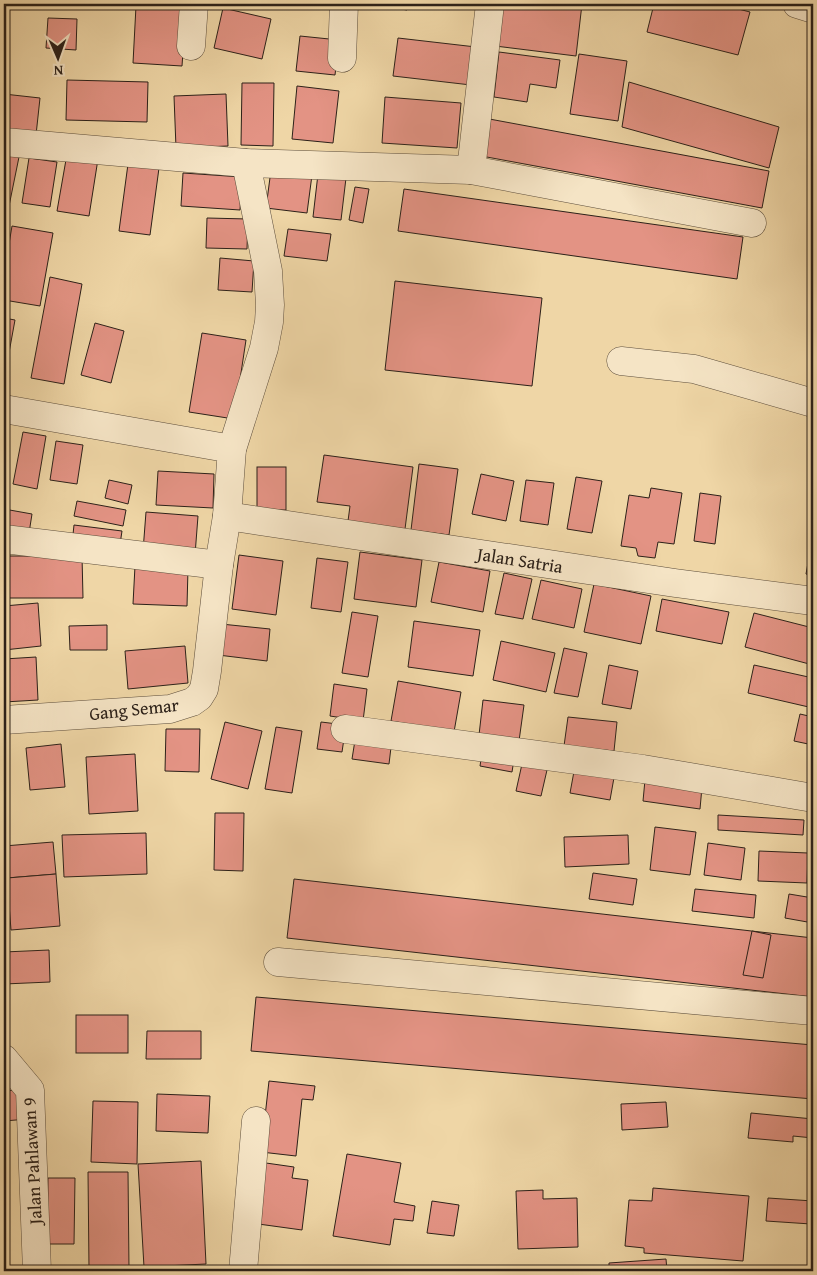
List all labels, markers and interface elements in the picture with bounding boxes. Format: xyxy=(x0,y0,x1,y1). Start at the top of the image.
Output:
north arrow xyxy=(32,32,82,82)
text: N xyxy=(53,61,63,81)
street label: Jalan Satria xyxy=(473,540,565,580)
street label: Gang Semar xyxy=(88,691,181,727)
street label: Jalan Pahlawan 9 xyxy=(15,1097,49,1227)

